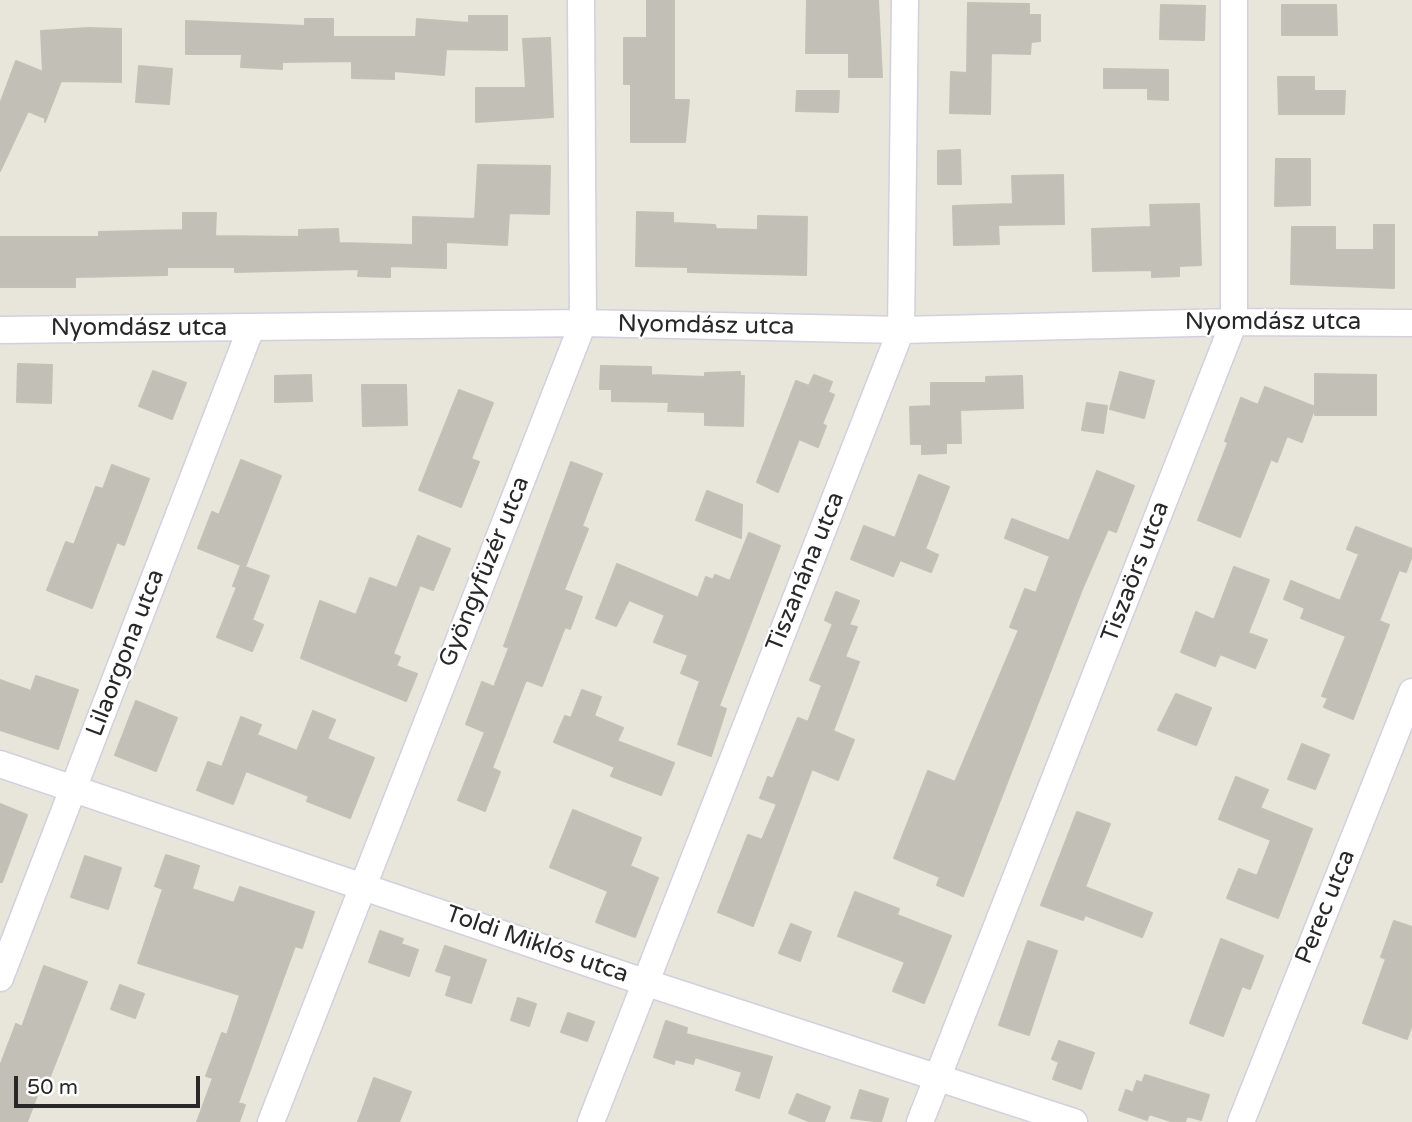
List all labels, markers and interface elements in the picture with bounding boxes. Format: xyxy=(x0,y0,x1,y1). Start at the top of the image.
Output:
street label: Nyomdász utca xyxy=(1185,309,1361,337)
street label: Nyomdász utca xyxy=(617,310,795,342)
street label: Nyomdász utca xyxy=(51,315,227,343)
street label: Gyöngyfüzér utca xyxy=(434,473,536,671)
street label: Tiszanána utca xyxy=(761,488,851,656)
street label: Tiszaörs utca xyxy=(1096,497,1176,647)
street label: Lilaorgona utca xyxy=(81,565,171,741)
street label: Perec utca xyxy=(1290,846,1362,968)
street label: Toldi Miklós utca xyxy=(442,900,632,990)
scale bar xyxy=(18,1062,203,1106)
text: 50 m xyxy=(27,1075,78,1100)

